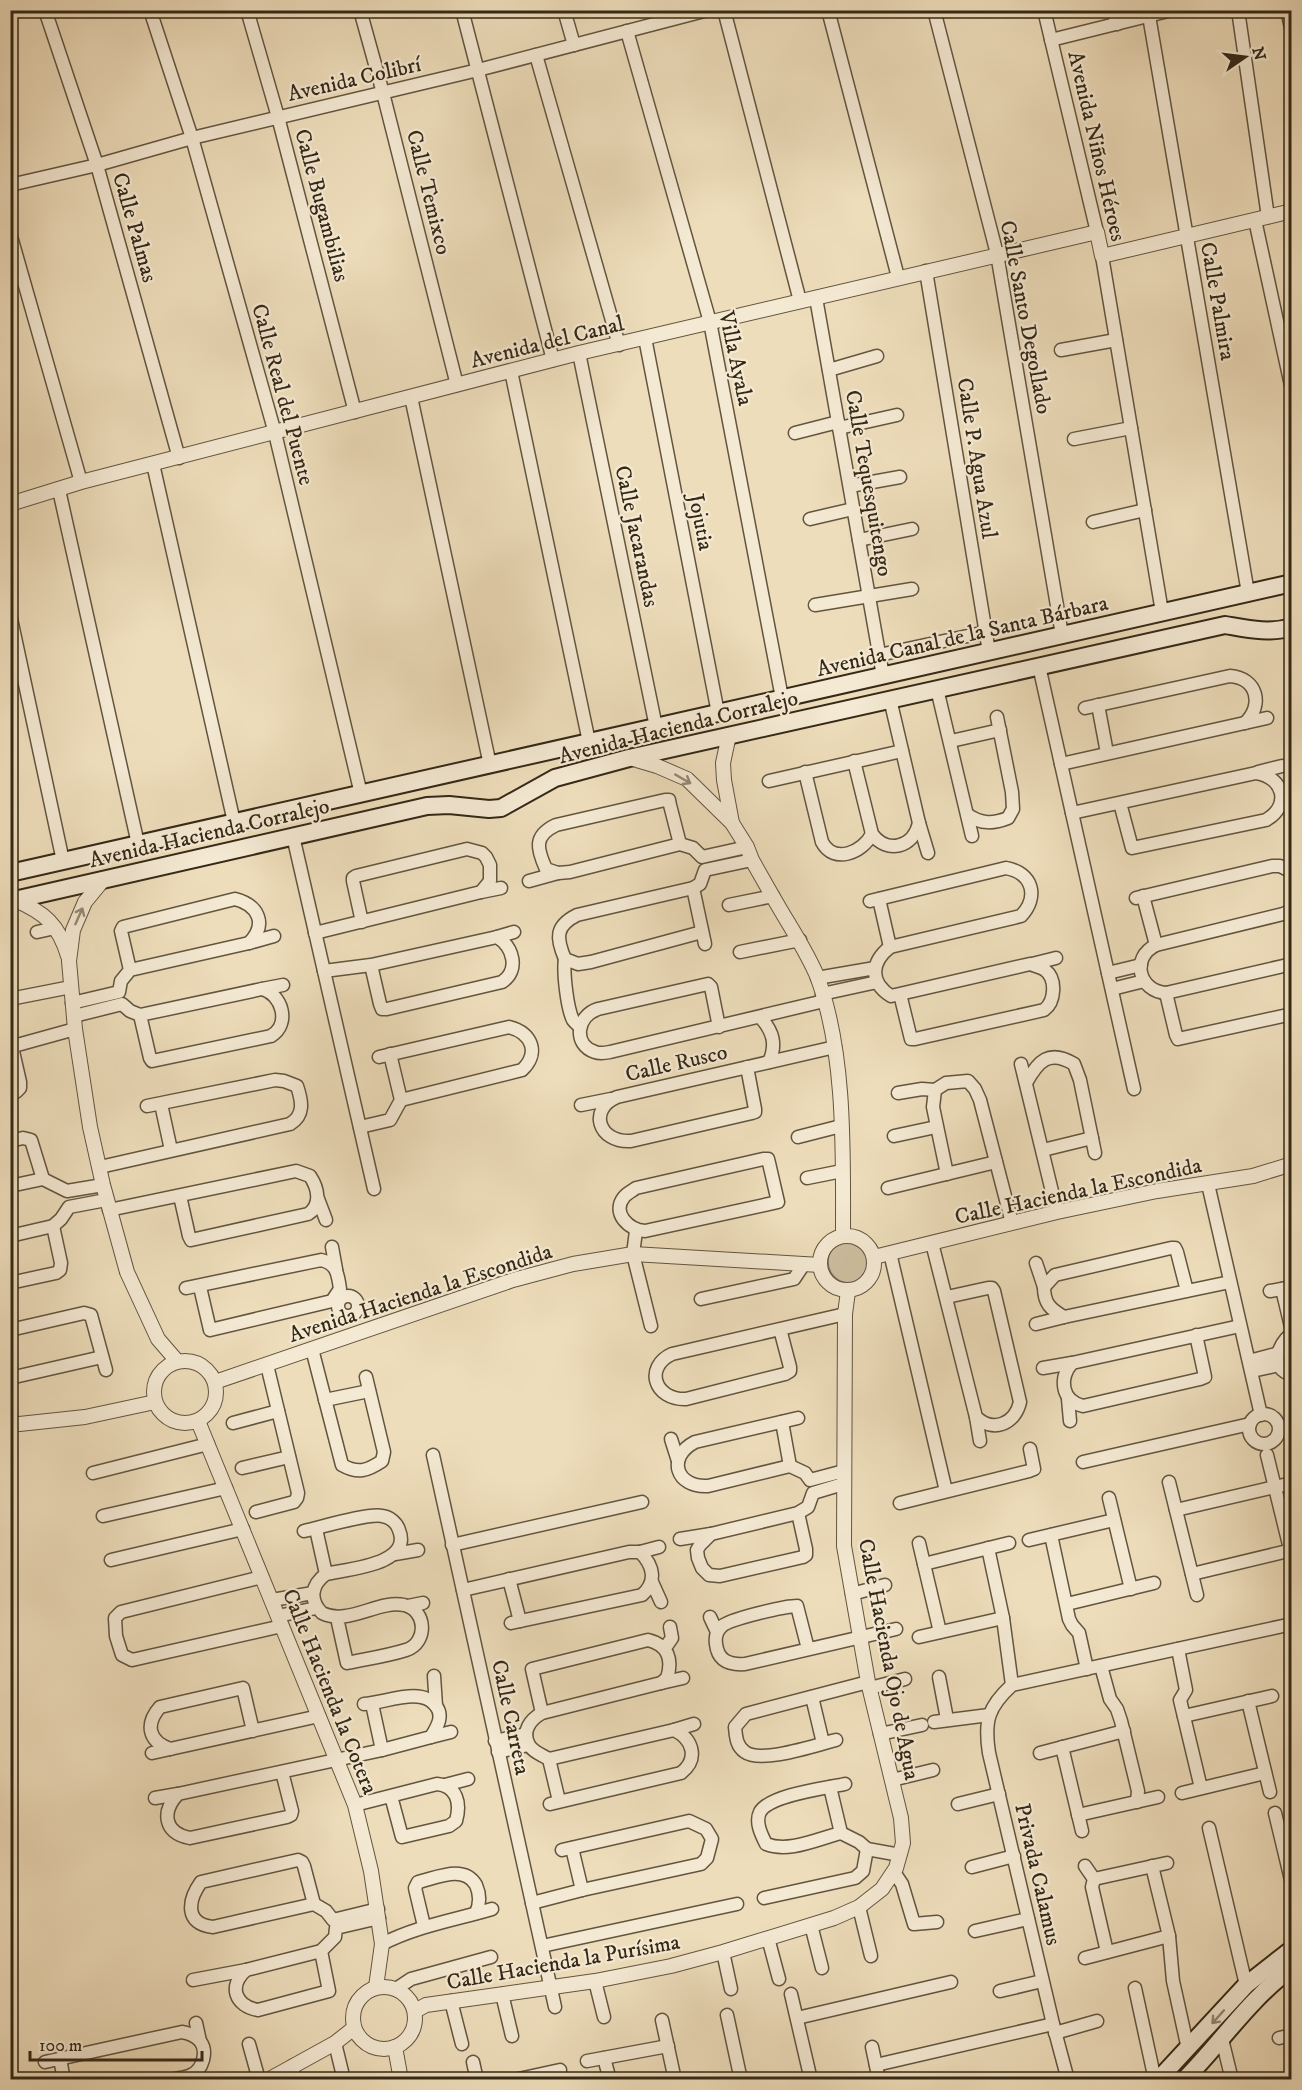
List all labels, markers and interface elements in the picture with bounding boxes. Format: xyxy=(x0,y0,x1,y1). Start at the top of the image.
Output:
north arrow xyxy=(1215,27,1275,87)
text: N xyxy=(1247,45,1270,62)
street label: Avenida Niños Héroes xyxy=(1062,49,1132,244)
street label: Avenida Colibrí xyxy=(285,51,425,108)
street label: Calle Bugambilias xyxy=(288,126,355,285)
street label: Calle Temixco xyxy=(400,127,457,258)
street label: Calle Palmas xyxy=(106,169,163,285)
street label: Calle Santo Degollado xyxy=(994,218,1058,416)
street label: Calle Palmira xyxy=(1194,240,1241,363)
street label: Calle Real del Puente xyxy=(245,301,320,488)
street label: Villa Ayala xyxy=(712,308,759,409)
street label: Avenida del Canal xyxy=(468,310,627,375)
street label: Calle P. Agua Azul xyxy=(950,376,1003,541)
street label: Calle Tequesquitengo xyxy=(839,388,898,578)
street label: Calle Jacarandas xyxy=(608,463,665,610)
street label: Jojutia xyxy=(681,490,719,553)
street label: Avenida Canal de la Santa Bárbara xyxy=(814,590,1111,683)
street label: Avenida Hacienda Corralejo xyxy=(556,685,801,770)
one-way arrow xyxy=(674,773,691,785)
street label: Avenida Hacienda Corralejo xyxy=(87,793,332,874)
one-way arrow xyxy=(74,908,85,926)
street label: Calle Rusco xyxy=(623,1039,730,1088)
street label: Calle Hacienda la Escondida xyxy=(952,1152,1205,1231)
street label: Avenida Hacienda la Escondida xyxy=(285,1238,556,1349)
street label: Calle Hacienda Ojo de Agua xyxy=(852,1536,925,1783)
street label: Calle Hacienda la Cotera xyxy=(276,1585,383,1799)
street label: Calle Carreta xyxy=(485,1657,536,1778)
street label: Privada Calamus xyxy=(1008,1801,1067,1948)
street label: Calle Hacienda la Purísima xyxy=(445,1929,683,1996)
one-way arrow xyxy=(1211,2009,1225,2024)
scale bar xyxy=(30,2024,202,2062)
text: 100 m xyxy=(39,2035,82,2057)

